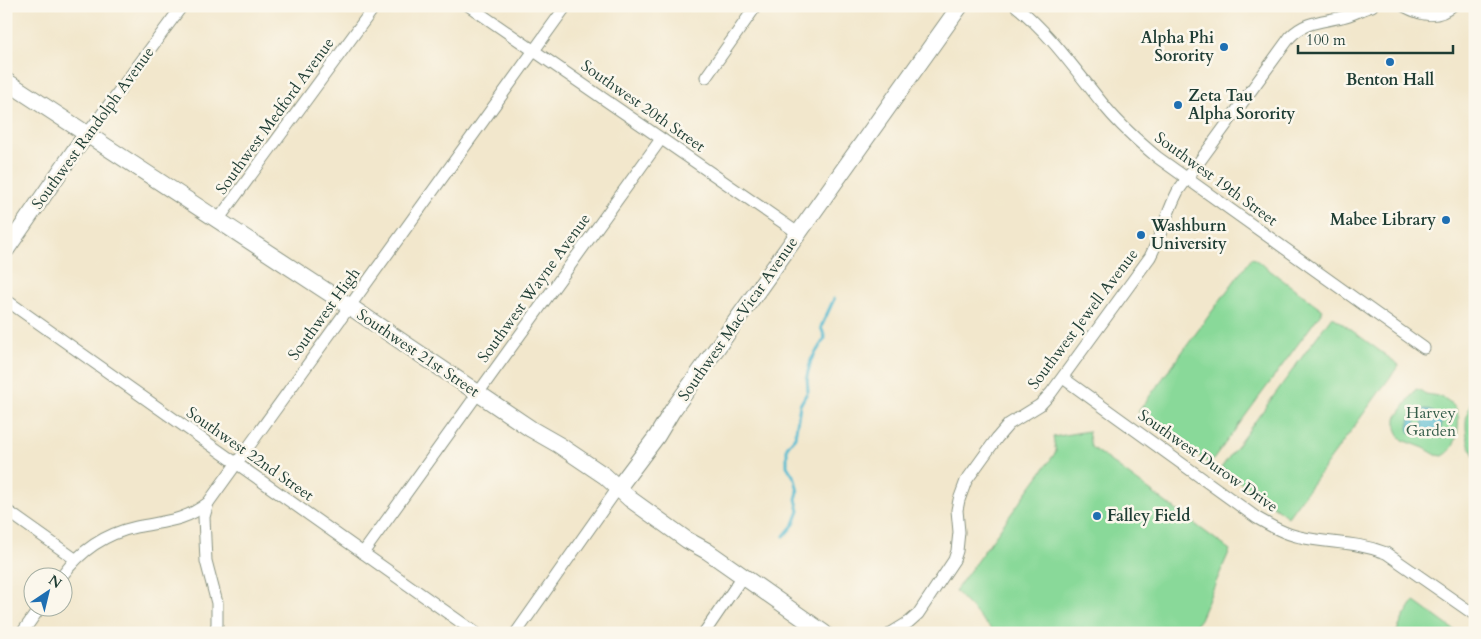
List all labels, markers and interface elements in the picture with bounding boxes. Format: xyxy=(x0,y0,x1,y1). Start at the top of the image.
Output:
scale bar xyxy=(1298,22,1454,54)
place label: Alpha Phi Sorority xyxy=(1141,27,1214,67)
text: 100 m xyxy=(1306,30,1346,50)
street label: Southwest Medford Avenue xyxy=(211,33,339,199)
marker: Alpha Phi Sorority xyxy=(1218,41,1230,53)
street label: Southwest Randolph Avenue xyxy=(27,42,159,214)
street label: Southwest 20th Street xyxy=(576,55,710,157)
marker: Benton Hall xyxy=(1384,56,1396,68)
place label: Benton Hall xyxy=(1346,69,1435,91)
place label: Zeta Tau Alpha Sorority xyxy=(1188,85,1295,125)
marker: Zeta Tau Alpha Sorority xyxy=(1172,99,1184,111)
street label: Southwest 19th Street xyxy=(1150,127,1282,231)
street label: Southwest Wayne Avenue xyxy=(472,209,596,367)
place label: Mabee Library xyxy=(1330,209,1436,231)
marker: Mabee Library xyxy=(1440,214,1452,226)
place label: Washburn University xyxy=(1150,215,1227,255)
marker: Washburn University xyxy=(1135,229,1147,241)
street label: Southwest MacVicar Avenue xyxy=(673,232,803,406)
street label: Southwest Jewell Avenue xyxy=(1023,244,1143,394)
street label: Southwest High xyxy=(283,263,365,365)
street label: Southwest 21st Street xyxy=(352,304,484,402)
street label: Southwest 22nd Street xyxy=(182,402,318,506)
park label: Harvey Garden xyxy=(1406,402,1457,442)
street label: Southwest Durow Drive xyxy=(1134,404,1282,518)
place label: Falley Field xyxy=(1107,505,1190,527)
marker: Falley Field xyxy=(1091,510,1103,522)
north arrow xyxy=(22,566,72,616)
text: N xyxy=(45,570,66,593)

